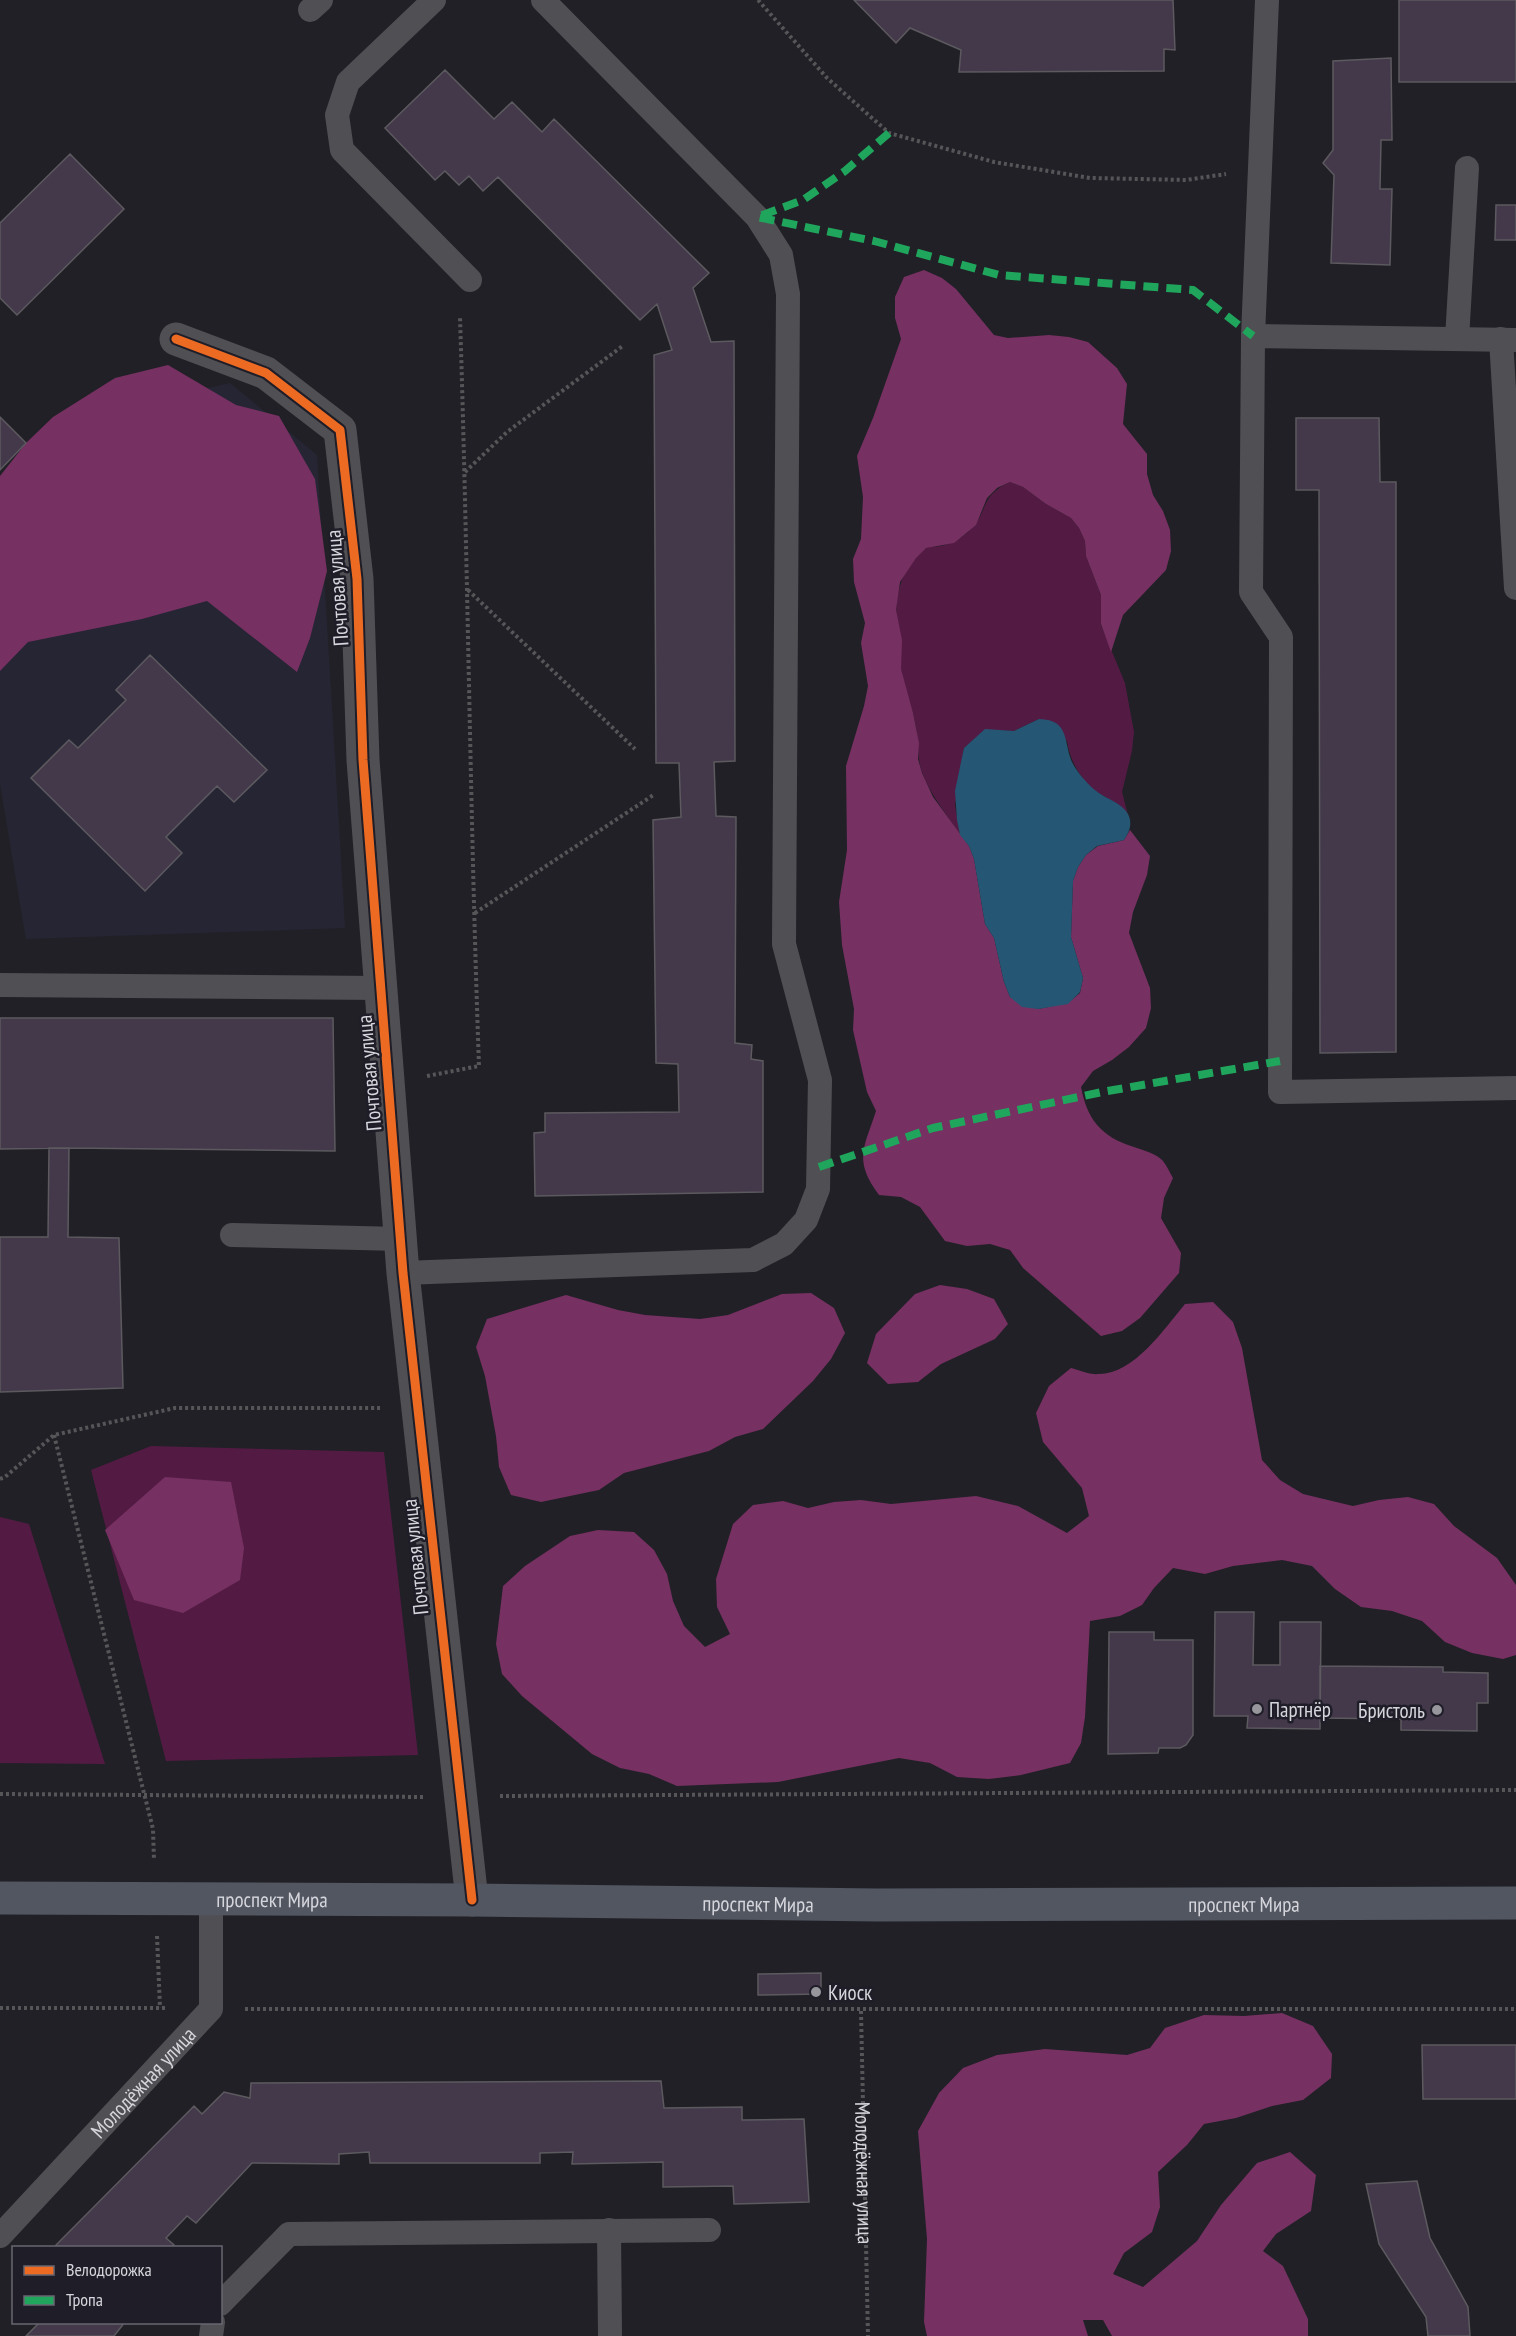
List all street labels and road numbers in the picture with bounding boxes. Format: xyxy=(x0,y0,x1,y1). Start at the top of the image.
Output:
street label: Почтовая улица xyxy=(319,529,355,647)
street label: Почтовая улица xyxy=(350,1014,388,1132)
street label: Почтовая улица xyxy=(395,1498,435,1616)
street label: проспект Мира xyxy=(216,1885,328,1913)
street label: проспект Мира xyxy=(702,1889,814,1918)
street label: проспект Мира xyxy=(1188,1890,1300,1918)
street label: Молодёжная улица xyxy=(85,2021,201,2144)
street label: Молодёжная улица xyxy=(849,2102,880,2244)

